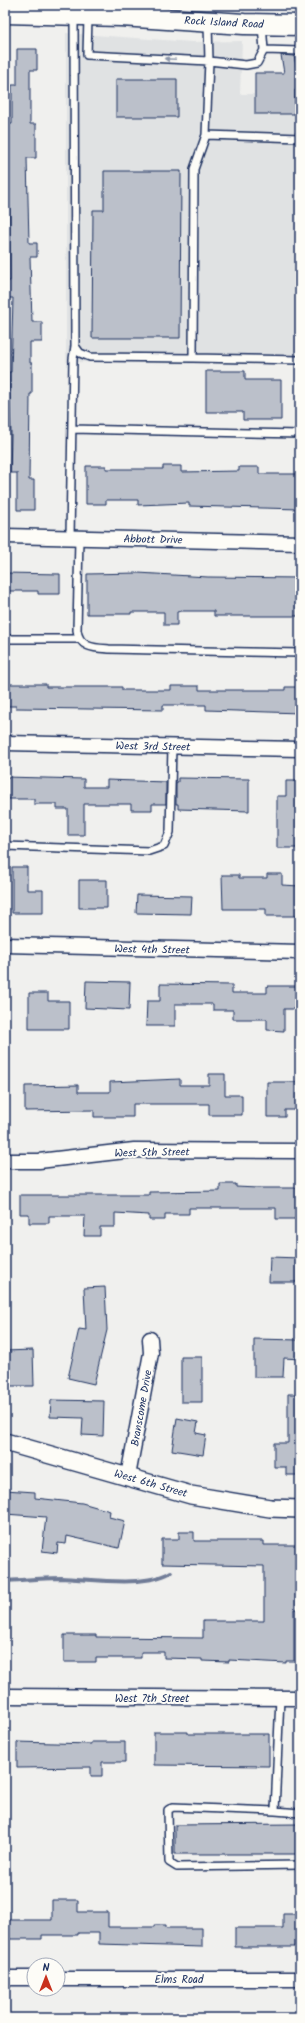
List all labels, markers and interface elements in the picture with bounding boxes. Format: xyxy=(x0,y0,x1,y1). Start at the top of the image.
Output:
street label: Rock Island Road xyxy=(184,12,265,34)
one-way arrow xyxy=(164,56,176,63)
street label: Abbott Drive xyxy=(123,530,183,550)
street label: West 3rd Street xyxy=(116,737,191,757)
street label: West 4th Street xyxy=(114,940,191,960)
street label: West 5th Street xyxy=(114,1143,191,1163)
street label: Branscome Drive xyxy=(126,1369,158,1448)
street label: West 6th Street xyxy=(112,1465,190,1503)
street label: West 7th Street xyxy=(115,1690,190,1708)
north arrow xyxy=(26,1957,66,1997)
text: N xyxy=(43,1959,50,1977)
street label: Elms Road xyxy=(154,1971,204,1989)

